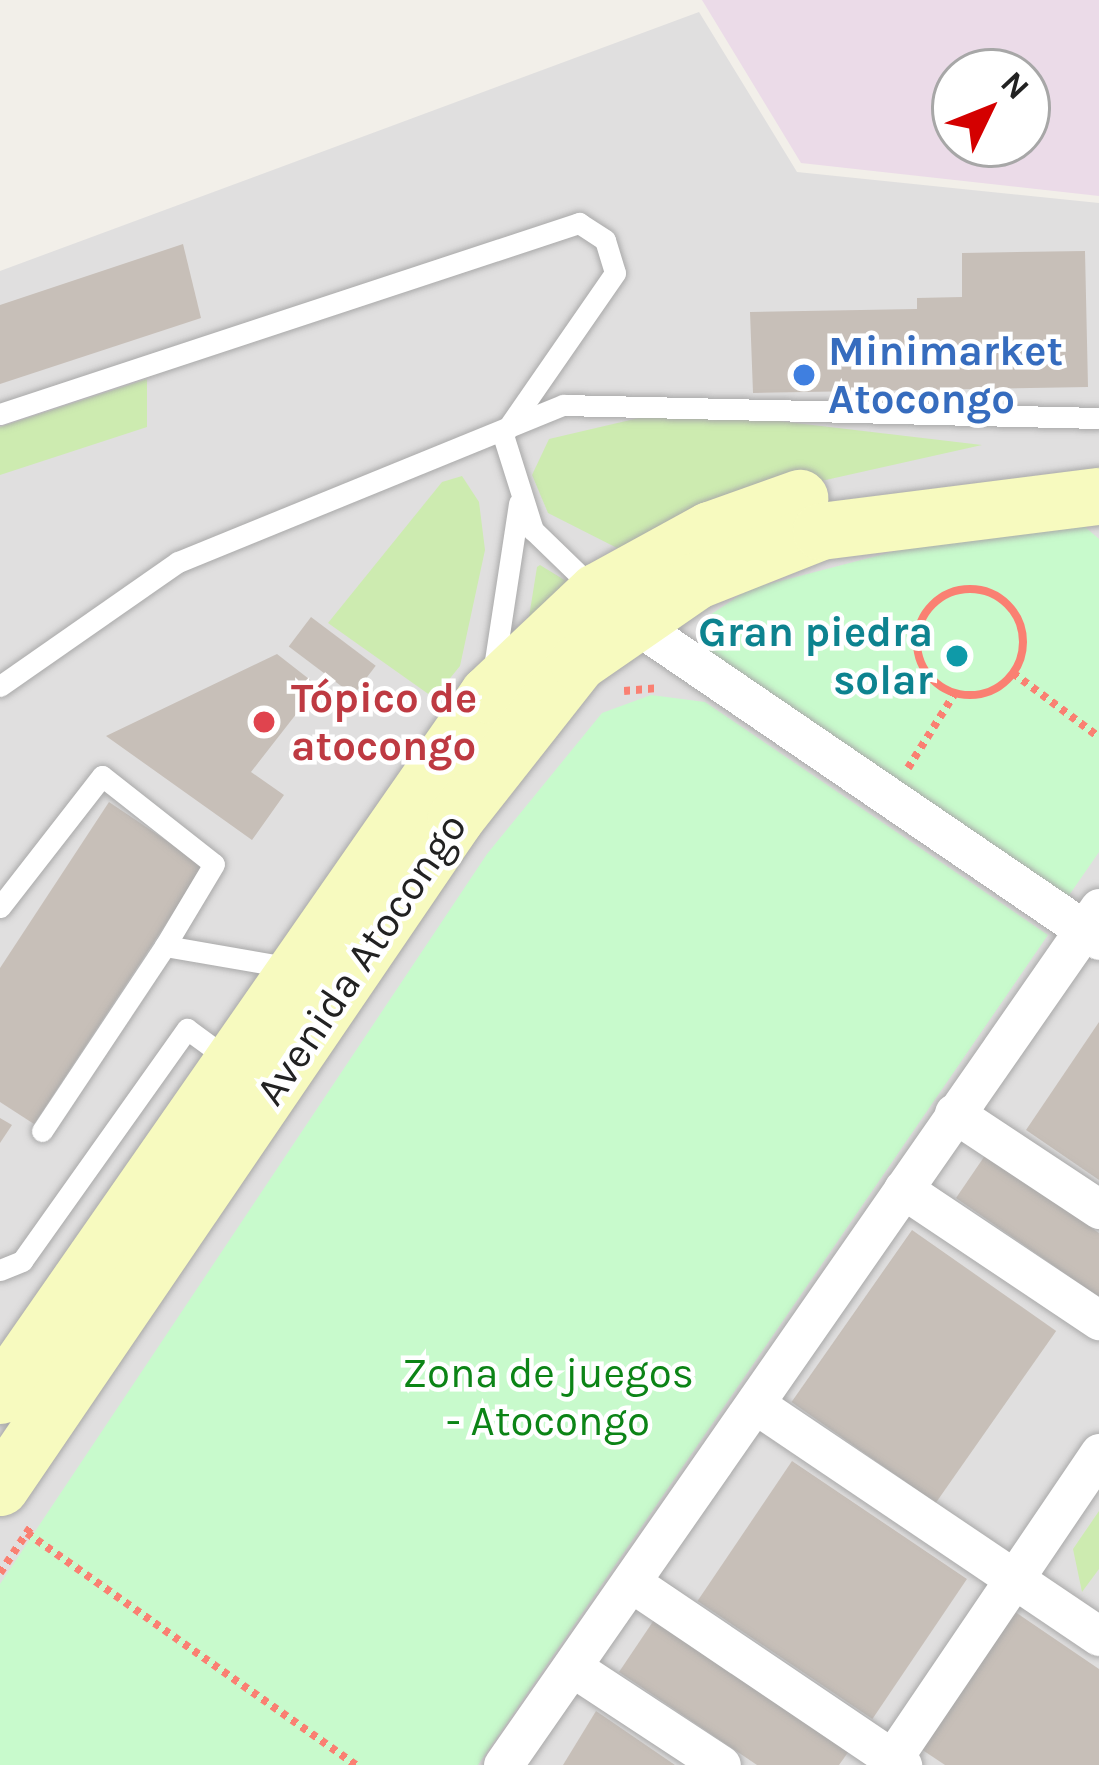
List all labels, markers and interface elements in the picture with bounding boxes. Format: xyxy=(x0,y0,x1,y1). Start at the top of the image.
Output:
north arrow xyxy=(931,48,1051,168)
text: N xyxy=(993,64,1037,107)
place label: Minimarket Atocongo xyxy=(828,326,1063,424)
marker: Minimarket Atocongo xyxy=(791,362,817,388)
place label: Gran piedra solar xyxy=(698,607,933,706)
marker: Gran piedra solar xyxy=(944,643,970,669)
place label: Tópico de atocongo xyxy=(291,673,477,771)
marker: Tópico de atocongo xyxy=(248,706,280,738)
street label: Avenida Atocongo xyxy=(245,803,477,1115)
park label: Zona de juegos - Atocongo xyxy=(402,1348,694,1446)

